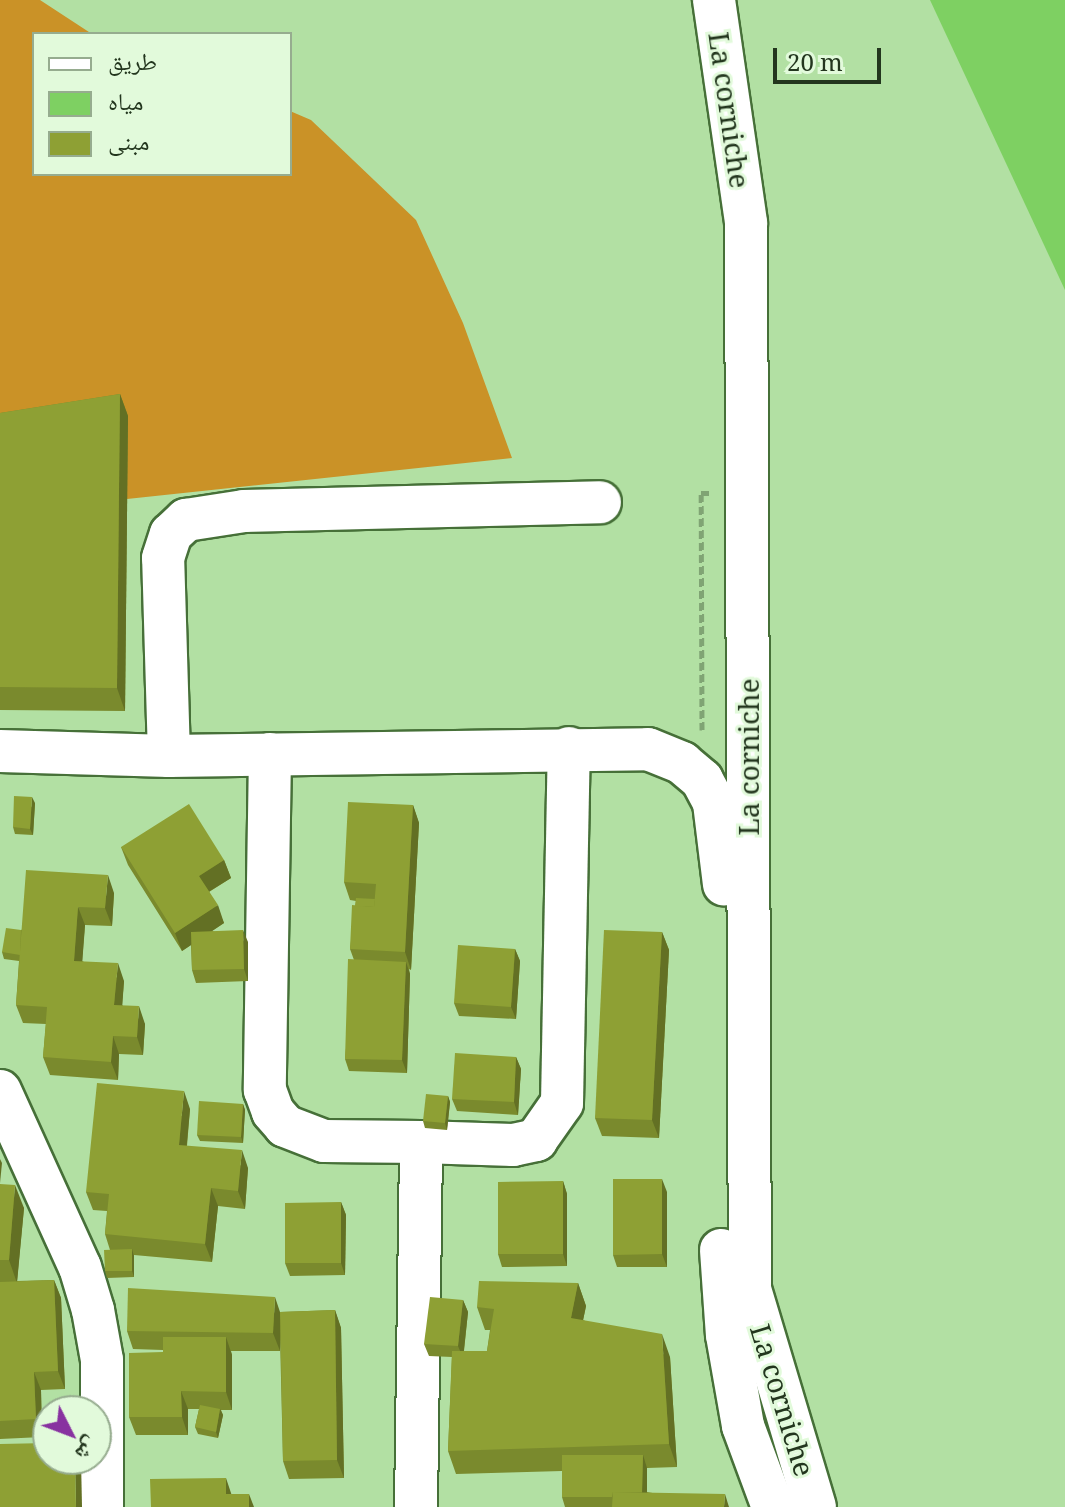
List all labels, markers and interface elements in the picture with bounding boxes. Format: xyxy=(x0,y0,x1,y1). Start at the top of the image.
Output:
street label: La corniche xyxy=(702,30,758,190)
legend xyxy=(32,32,292,176)
scale bar xyxy=(777,32,885,82)
text: طريق xyxy=(108,44,157,77)
text: 20 m xyxy=(787,45,843,78)
text: مياه xyxy=(108,84,143,117)
text: مبنى xyxy=(108,124,149,157)
street label: La corniche xyxy=(731,678,765,836)
street label: La corniche xyxy=(744,1320,822,1480)
north arrow xyxy=(32,1395,112,1475)
text: ش xyxy=(69,1431,107,1468)

